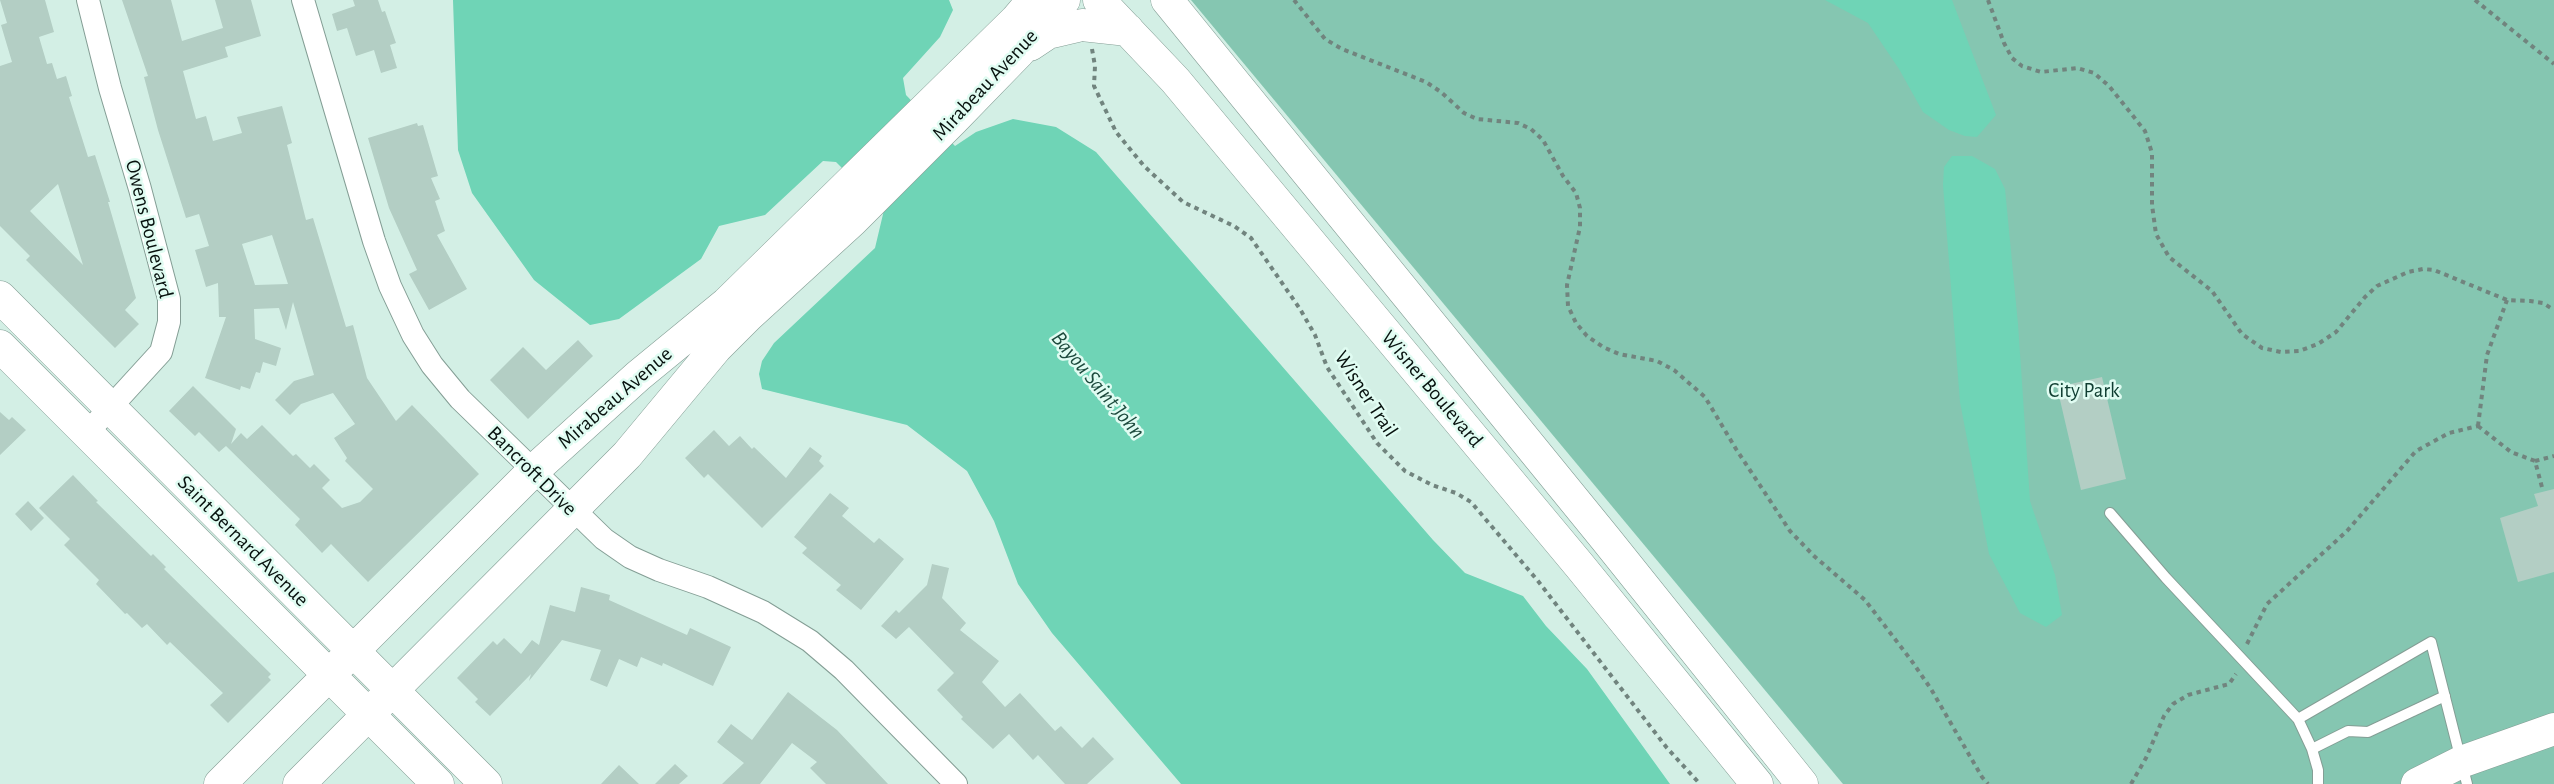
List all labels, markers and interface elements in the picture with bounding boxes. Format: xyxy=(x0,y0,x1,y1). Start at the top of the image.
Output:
street label: Mirabeau Avenue xyxy=(927,24,1043,146)
street label: Owens Boulevard xyxy=(120,157,178,301)
street label: Wisner Boulevard xyxy=(1376,325,1488,453)
water label: Bayou Saint John xyxy=(1045,326,1151,444)
street label: Mirabeau Avenue xyxy=(553,341,677,455)
street label: Wisner Trail xyxy=(1329,346,1403,442)
park label: City Park xyxy=(2048,378,2120,404)
street label: Bancroft Drive xyxy=(482,421,582,521)
street label: Saint Bernard Avenue xyxy=(172,470,314,612)

